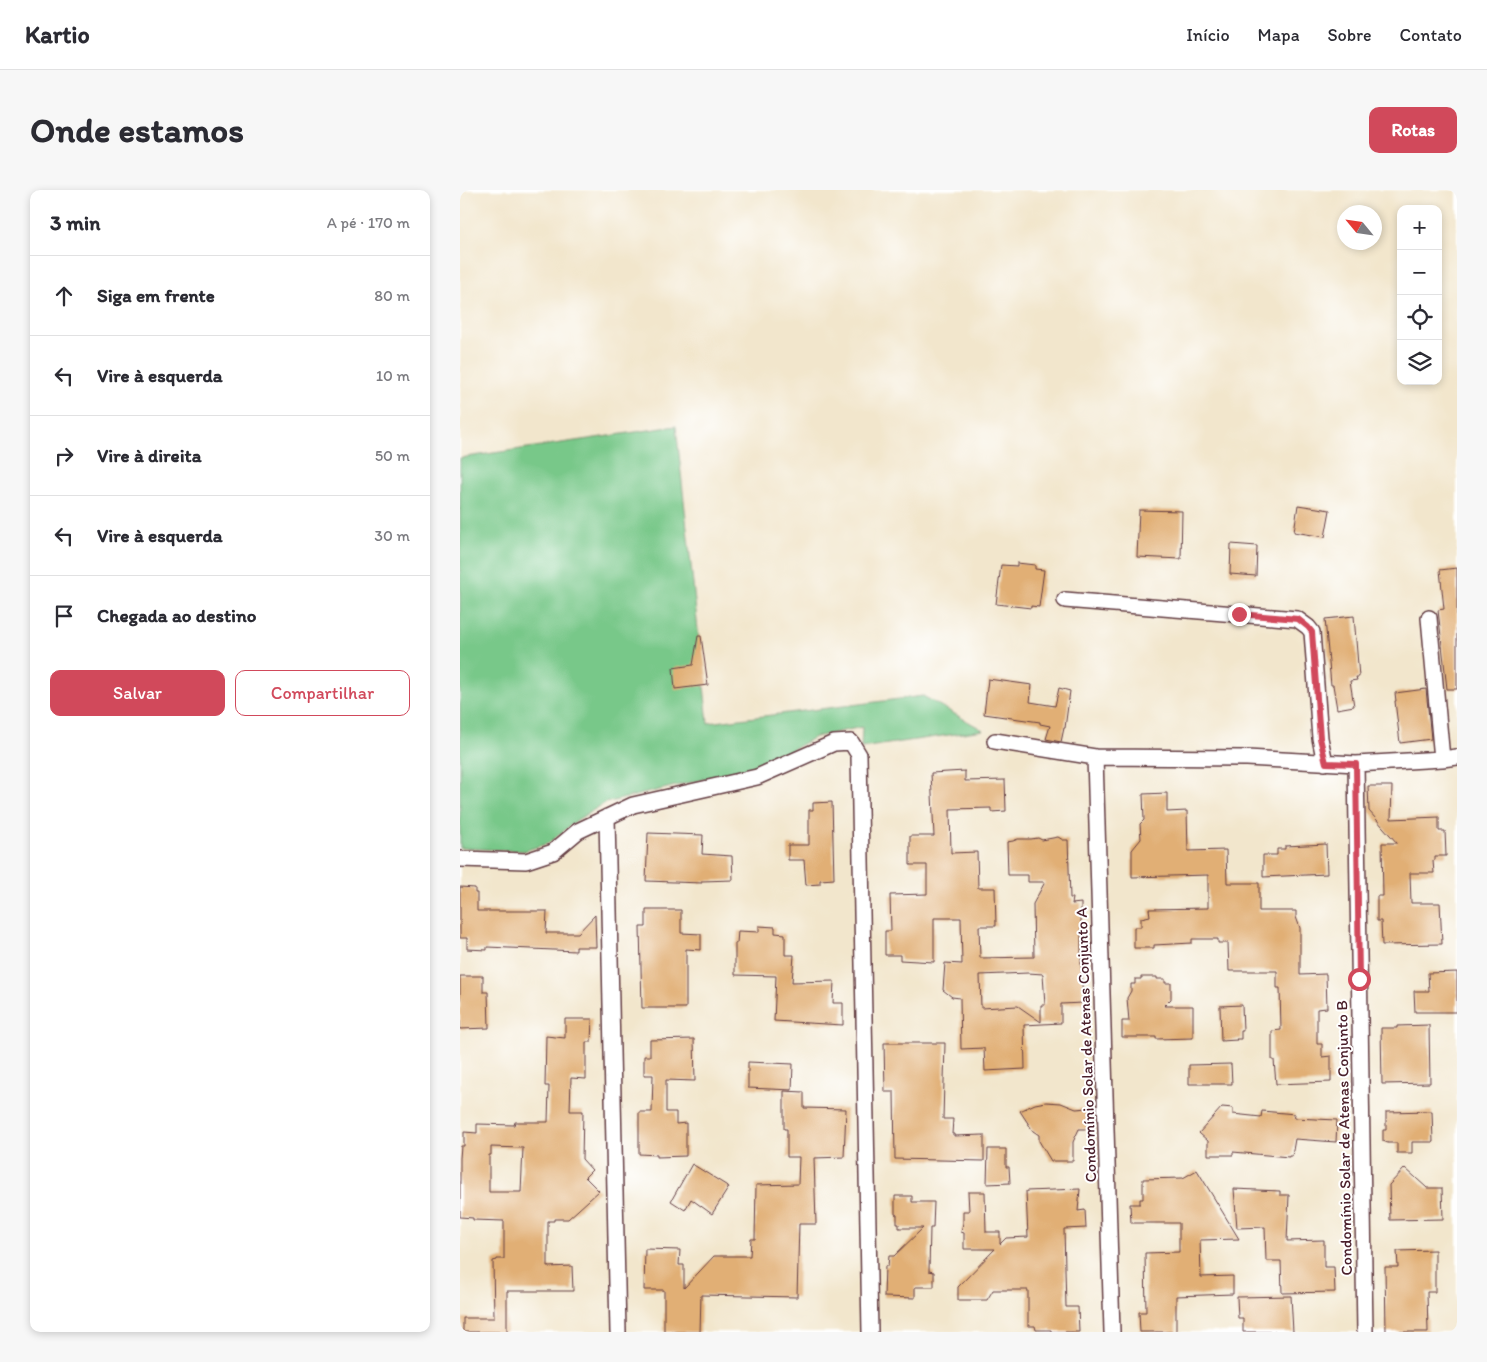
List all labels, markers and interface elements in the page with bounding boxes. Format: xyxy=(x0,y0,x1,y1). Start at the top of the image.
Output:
text: Kartio xyxy=(25,20,90,49)
text: Início xyxy=(1186,24,1230,46)
text: Mapa xyxy=(1258,24,1300,46)
text: Sobre xyxy=(1328,24,1372,46)
text: Contato xyxy=(1400,24,1462,46)
button: Rotas xyxy=(1369,107,1457,153)
text: Onde estamos xyxy=(30,109,244,151)
north arrow xyxy=(1337,205,1382,250)
map controls xyxy=(1397,205,1442,385)
button: + xyxy=(1397,205,1442,250)
text: 3 min xyxy=(50,210,100,235)
text: A pé · 170 m xyxy=(327,213,410,232)
button: − xyxy=(1397,250,1442,295)
icon: ahead xyxy=(50,282,78,310)
text: Siga em frente xyxy=(97,284,215,307)
text: 80 m xyxy=(374,286,410,305)
button: locate xyxy=(1397,295,1442,340)
button: layers xyxy=(1397,340,1442,385)
icon: left xyxy=(50,362,78,390)
text: Vire à esquerda xyxy=(97,364,223,387)
text: 10 m xyxy=(376,366,410,385)
icon: right xyxy=(50,442,78,470)
text: Vire à direita xyxy=(97,444,202,467)
text: 50 m xyxy=(375,446,410,465)
icon: left xyxy=(50,522,78,550)
text: Vire à esquerda xyxy=(97,524,223,547)
text: 30 m xyxy=(374,526,410,545)
icon: arrive xyxy=(50,602,78,630)
route end xyxy=(1228,603,1251,626)
text: Chegada ao destino xyxy=(97,604,256,627)
button: Salvar xyxy=(50,670,225,716)
button: Compartilhar xyxy=(235,670,410,716)
street label: Condomínio Solar de Atenas Conjunto A xyxy=(1072,907,1100,1183)
route start xyxy=(1348,968,1371,991)
street label: Condomínio Solar de Atenas Conjunto B xyxy=(1332,1000,1356,1276)

